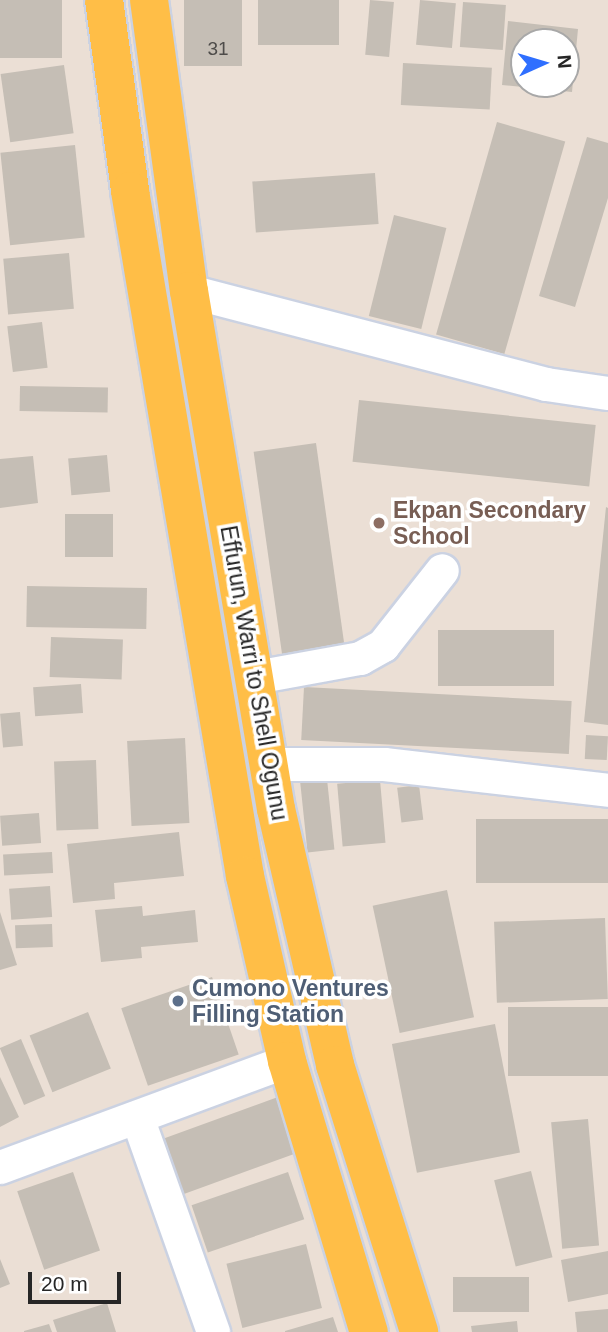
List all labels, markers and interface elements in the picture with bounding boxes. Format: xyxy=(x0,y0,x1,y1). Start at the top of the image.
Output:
north arrow xyxy=(510,28,580,98)
house number: 31 xyxy=(207,38,229,60)
text: N xyxy=(553,54,575,69)
place label: Ekpan Secondary School xyxy=(393,496,586,550)
marker: Ekpan Secondary School xyxy=(371,515,387,531)
street label: Effurun, Warri to Shell Ogunu xyxy=(214,523,294,823)
place label: Cumono Ventures Filling Station xyxy=(192,974,389,1028)
marker: Cumono Ventures Filling Station xyxy=(170,993,186,1009)
scale bar xyxy=(32,1258,124,1302)
text: 20 m xyxy=(41,1272,88,1295)

